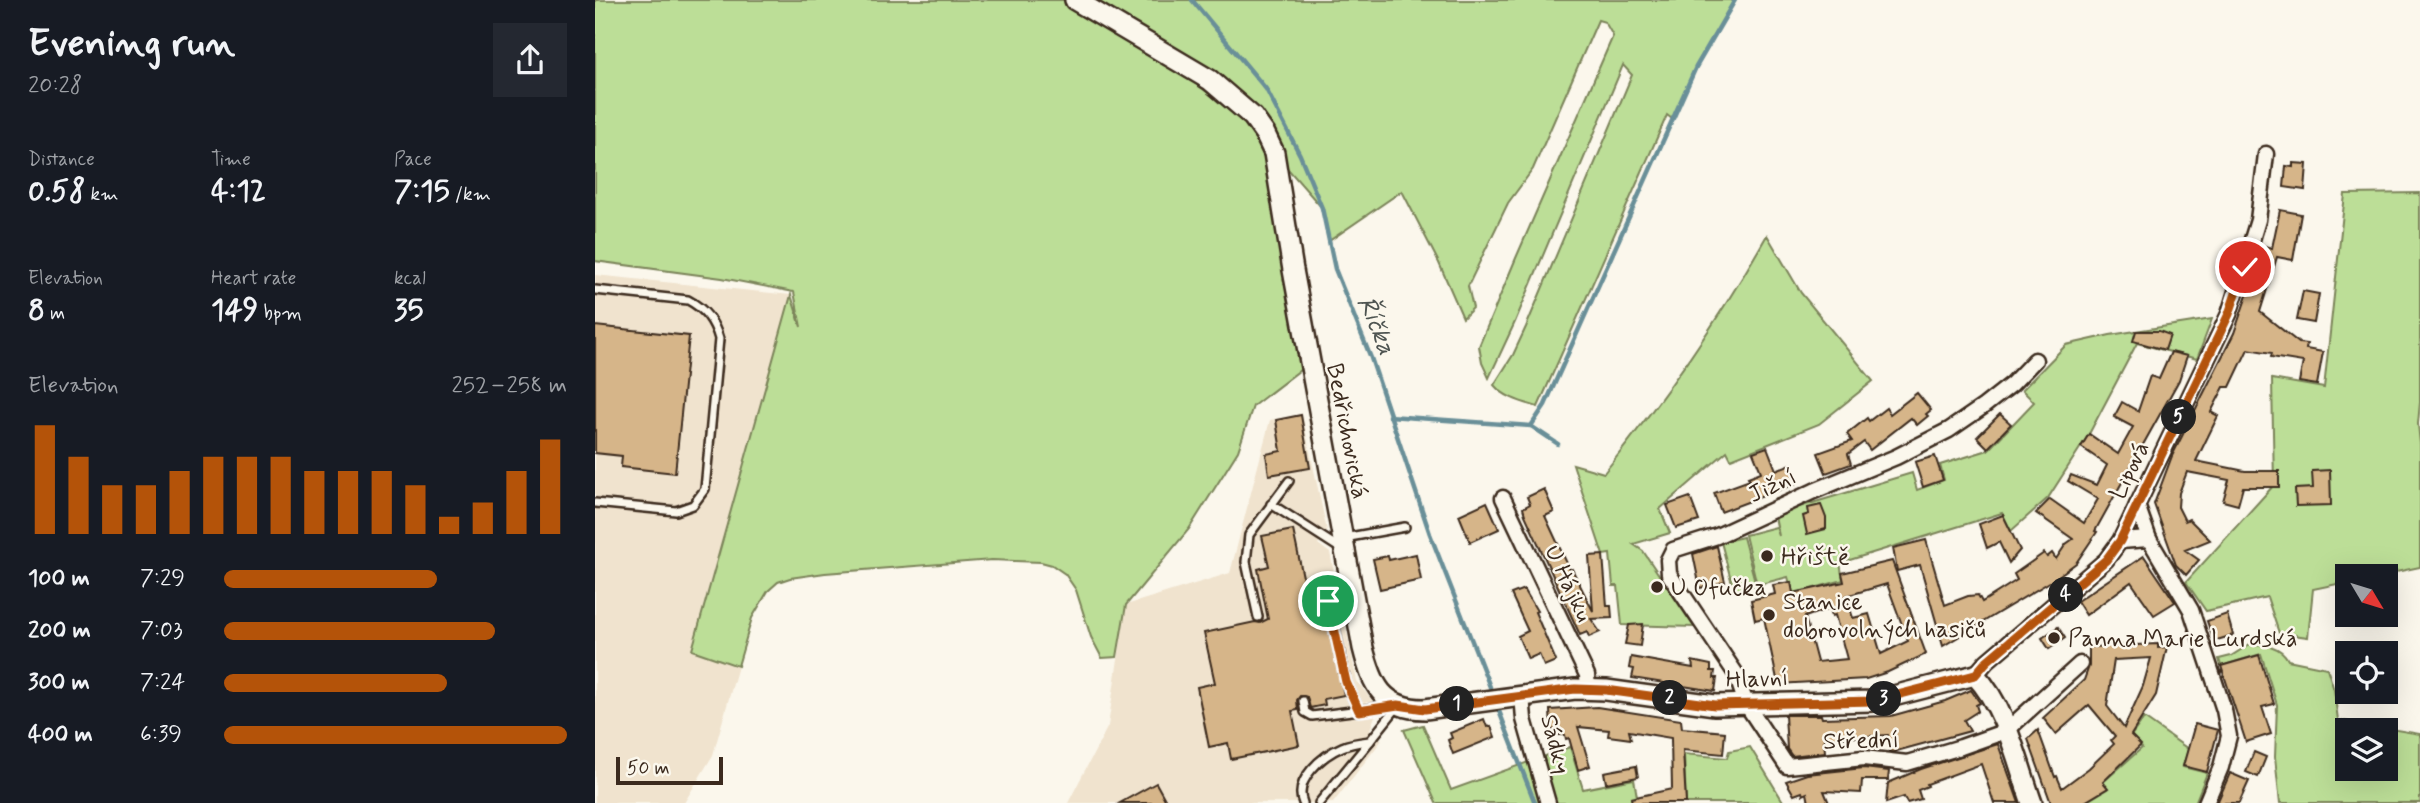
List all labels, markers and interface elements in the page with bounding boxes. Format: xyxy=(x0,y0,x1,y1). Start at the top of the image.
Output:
text: Evening run xyxy=(28,20,235,69)
button: share xyxy=(493,23,567,97)
text: 20:28 xyxy=(28,71,82,101)
text: Distance xyxy=(28,147,95,172)
text: Time xyxy=(211,147,251,172)
text: Pace xyxy=(394,147,432,172)
text: 0.58 xyxy=(28,172,85,211)
text: 4:12 xyxy=(211,172,266,211)
text: 7:15 xyxy=(394,172,450,211)
text: km xyxy=(85,182,118,207)
text: /km xyxy=(450,182,491,207)
pin xyxy=(2215,237,2275,297)
icon: check xyxy=(2226,248,2264,286)
text: Elevation xyxy=(28,266,103,291)
text: Heart rate xyxy=(211,266,296,291)
text: kcal xyxy=(394,266,426,291)
text: 8 xyxy=(28,291,45,330)
text: 149 xyxy=(211,291,258,330)
text: 35 xyxy=(394,291,424,330)
water label: Říčka xyxy=(1349,291,1403,360)
text: m xyxy=(45,301,65,326)
text: bpm xyxy=(258,301,302,326)
street label: Bedřichovická xyxy=(1318,361,1375,502)
text: Elevation xyxy=(28,371,119,401)
text: 252–258 m xyxy=(452,371,567,401)
pin: 5 xyxy=(2161,400,2197,434)
text: 5 xyxy=(2173,404,2184,429)
street label: Lipová xyxy=(2103,437,2158,505)
street label: Jižní xyxy=(1743,462,1802,511)
street label: U Hájku xyxy=(1536,540,1599,627)
place label: Hřiště xyxy=(1781,542,1850,573)
marker: Hřiště xyxy=(1759,548,1775,564)
text: 100 m xyxy=(28,564,90,594)
text: 7:29 xyxy=(140,564,185,594)
north arrow xyxy=(2335,564,2397,626)
map controls xyxy=(2335,564,2398,781)
pin xyxy=(1298,571,1358,631)
place label: U Ofučka xyxy=(1671,573,1767,604)
pin: 4 xyxy=(2049,578,2083,612)
marker: U Ofučka xyxy=(1649,579,1665,595)
icon: arrive xyxy=(1309,582,1347,620)
text: 4 xyxy=(2060,582,2071,607)
place label: Stanice dobrovolných hasičů xyxy=(1783,587,1986,646)
marker: Stanice dobrovolných hasičů xyxy=(1761,607,1777,623)
text: 200 m xyxy=(28,616,91,646)
text: 7:03 xyxy=(140,616,183,646)
place label: Panna Marie Lurdská xyxy=(2068,624,2297,655)
marker: Panna Marie Lurdská xyxy=(2046,630,2062,646)
button: locate xyxy=(2335,641,2398,704)
street label: Hlavní xyxy=(1725,663,1789,696)
text: 300 m xyxy=(28,668,90,698)
text: 7:24 xyxy=(140,668,185,698)
pin: 2 xyxy=(1653,680,1687,716)
pin: 3 xyxy=(1867,682,1901,716)
text: 2 xyxy=(1665,685,1674,710)
pin: 1 xyxy=(1439,686,1475,722)
text: 3 xyxy=(1879,686,1888,711)
text: 1 xyxy=(1452,691,1461,716)
street label: Sádky xyxy=(1532,711,1577,777)
button: layers xyxy=(2335,718,2398,781)
text: 400 m xyxy=(28,720,93,750)
text: 6:39 xyxy=(140,720,182,750)
street label: Střední xyxy=(1823,725,1899,758)
scale bar xyxy=(616,754,723,786)
text: 50 m xyxy=(627,756,670,781)

